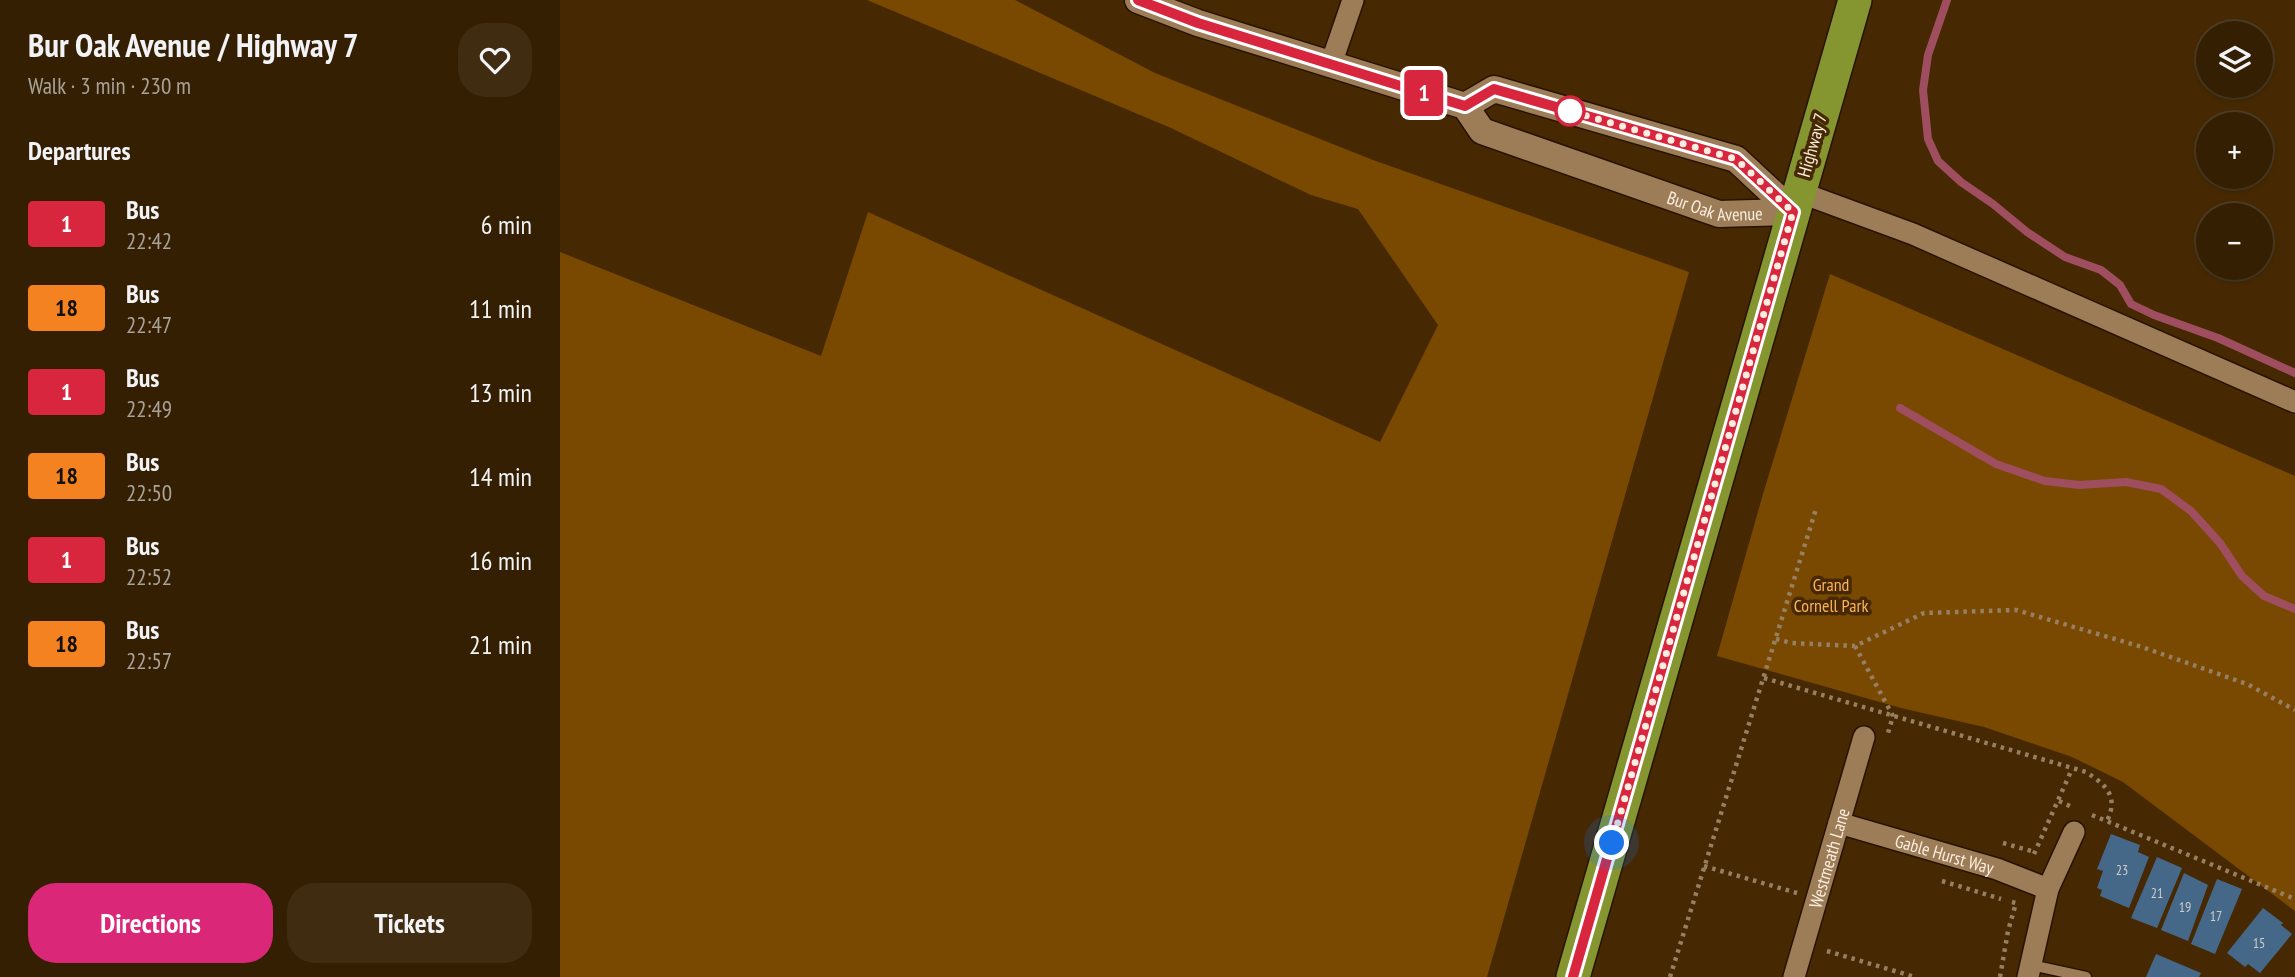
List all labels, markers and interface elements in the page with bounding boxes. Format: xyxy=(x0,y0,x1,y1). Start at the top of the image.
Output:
map controls xyxy=(2196,21,2273,280)
button: layers xyxy=(2196,21,2273,98)
text: Bur Oak Avenue / Highway 7 xyxy=(28,23,358,66)
button: heart xyxy=(458,23,532,97)
line badge: 1 xyxy=(1401,70,1447,116)
text: Walk · 3 min · 230 m xyxy=(28,71,191,100)
text: 1 xyxy=(1418,77,1430,108)
unlabelled marker xyxy=(1555,96,1585,126)
street label: Highway 7 xyxy=(1792,110,1832,180)
button: + xyxy=(2196,112,2273,189)
text: Departures xyxy=(28,134,131,167)
street label: Bur Oak Avenue xyxy=(1664,185,1763,226)
text: Bus xyxy=(126,193,159,226)
button: − xyxy=(2196,203,2273,280)
text: 1 xyxy=(61,208,72,239)
text: 6 min xyxy=(481,208,532,241)
text: 22:42 xyxy=(126,226,172,255)
text: Bus xyxy=(126,277,159,310)
text: 18 xyxy=(55,292,78,323)
text: 11 min xyxy=(469,292,532,325)
text: 22:47 xyxy=(126,310,172,339)
text: Bus xyxy=(126,361,159,394)
text: 1 xyxy=(61,376,72,407)
text: 13 min xyxy=(469,376,532,409)
text: 22:49 xyxy=(126,394,172,423)
text: Bus xyxy=(126,445,159,478)
text: 18 xyxy=(55,460,78,491)
text: 14 min xyxy=(469,460,532,493)
text: 22:50 xyxy=(126,478,172,507)
text: Bus xyxy=(126,529,159,562)
text: 1 xyxy=(61,544,72,575)
text: 16 min xyxy=(469,544,532,577)
text: 22:52 xyxy=(126,562,172,591)
park label: Grand Cornell Park xyxy=(1794,573,1868,617)
text: Bus xyxy=(126,613,159,646)
text: 18 xyxy=(55,628,78,659)
text: 21 min xyxy=(469,628,532,661)
text: 22:57 xyxy=(126,646,172,675)
street label: Westmeath Lane xyxy=(1803,805,1854,911)
your location xyxy=(1594,825,1629,860)
street label: Gable Hurst Way xyxy=(1893,828,1997,879)
house number: 23 xyxy=(2116,861,2128,879)
button: Directions xyxy=(28,883,273,963)
button: Tickets xyxy=(287,883,532,963)
house number: 21 xyxy=(2151,884,2163,902)
house number: 19 xyxy=(2179,898,2191,916)
house number: 17 xyxy=(2210,907,2222,925)
house number: 15 xyxy=(2253,934,2265,952)

